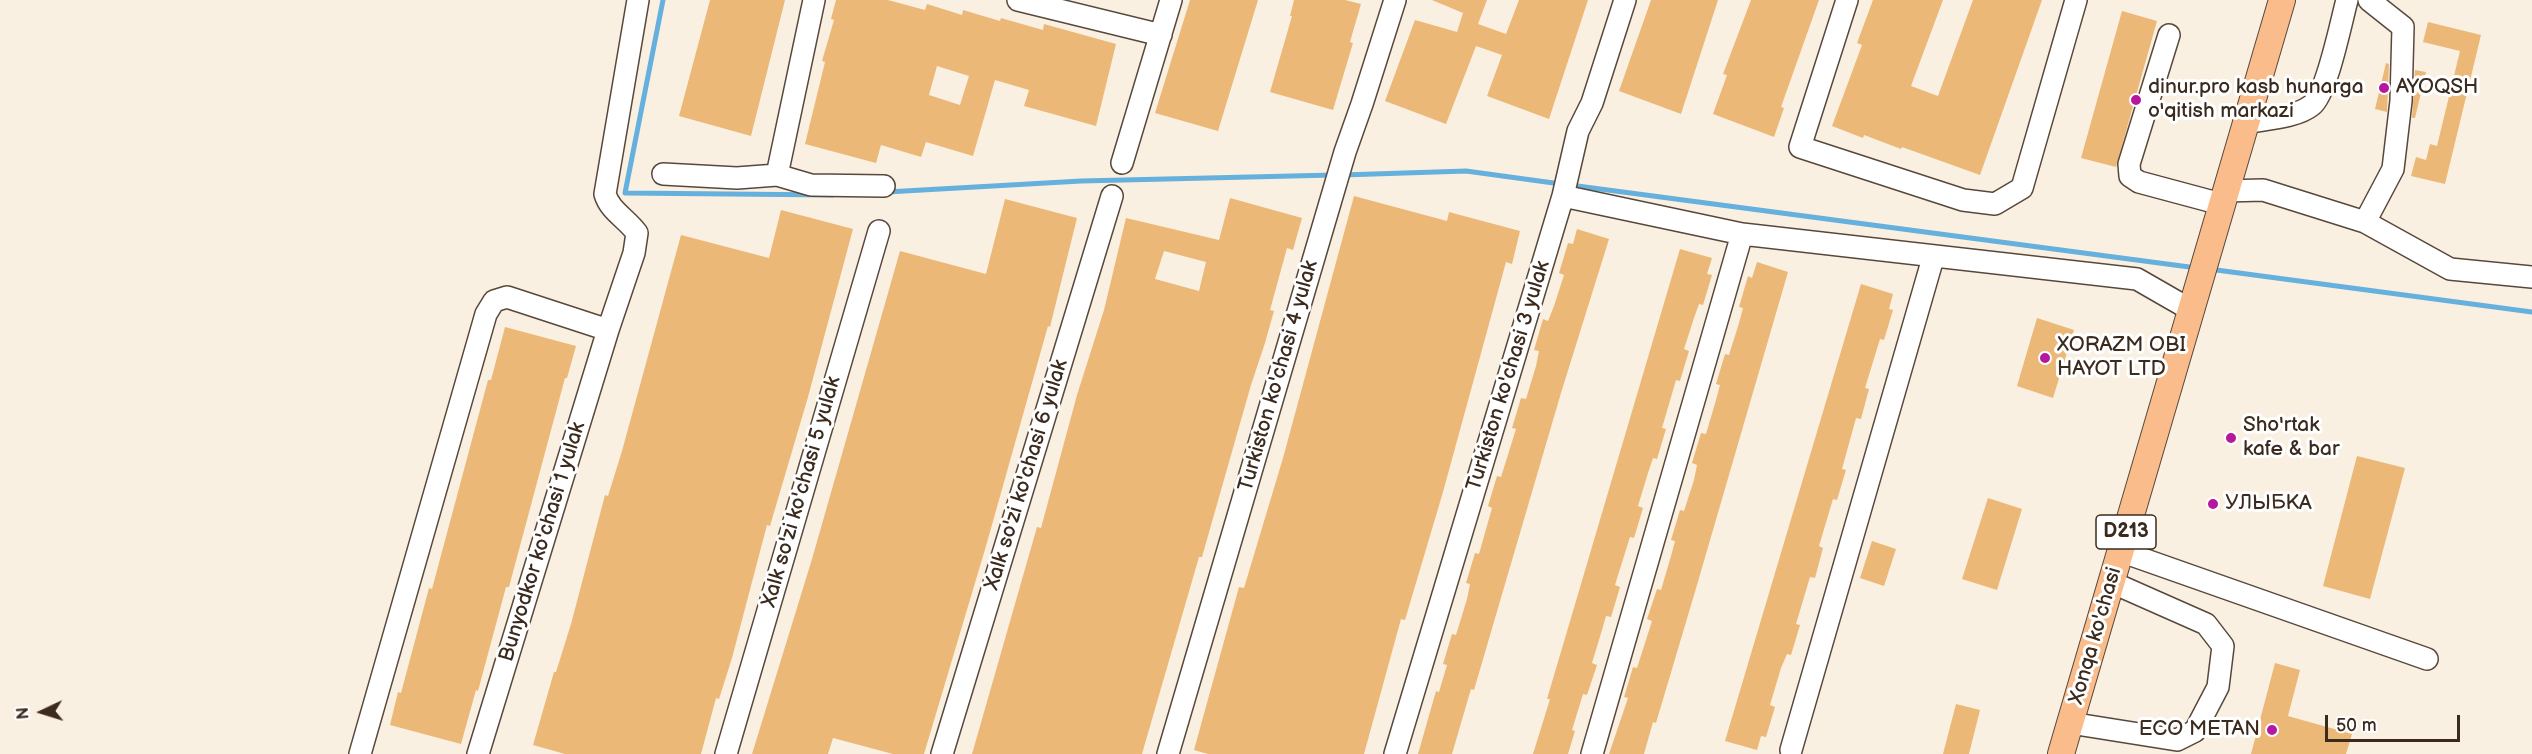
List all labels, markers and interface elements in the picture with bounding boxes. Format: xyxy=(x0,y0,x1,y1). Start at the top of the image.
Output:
place label: dinur.pro kasb hunarga o'qitish markazi xyxy=(2148,75,2364,125)
place label: AYOQSH xyxy=(2396,75,2478,101)
marker: AYOQSH xyxy=(2377,81,2391,95)
marker: dinur.pro kasb hunarga o'qitish markazi xyxy=(2129,93,2143,107)
street label: Turkiston ko'chasi 4 yulak xyxy=(1234,258,1324,494)
street label: Turkiston ko'chasi 3 yulak xyxy=(1462,258,1556,494)
place label: XORAZM OBI HAYOT LTD xyxy=(2057,333,2186,383)
marker: XORAZM OBI HAYOT LTD xyxy=(2038,351,2052,365)
street label: Xalk so'zi ko'chasi 6 yulak xyxy=(980,357,1074,593)
street label: Xalk so'zi ko'chasi 5 yulak xyxy=(757,374,847,610)
place label: Sho'rtak kafe & bar xyxy=(2243,413,2340,463)
street label: Bunyodkor ko'chasi 1 yulak xyxy=(495,419,591,665)
marker: Sho'rtak kafe & bar xyxy=(2224,431,2238,445)
place label: УЛЫБКА xyxy=(2225,491,2312,517)
marker: УЛЫБКА xyxy=(2206,497,2220,511)
road number: D213 xyxy=(2096,515,2156,549)
street label: Xonqa ko'chasi xyxy=(2064,565,2128,707)
north arrow xyxy=(12,682,72,742)
scale bar xyxy=(2328,703,2463,741)
text: N xyxy=(14,707,33,720)
text: 50 m xyxy=(2336,715,2377,736)
place label: ECO METAN xyxy=(2139,717,2260,743)
marker: ECO METAN xyxy=(2265,723,2279,737)

